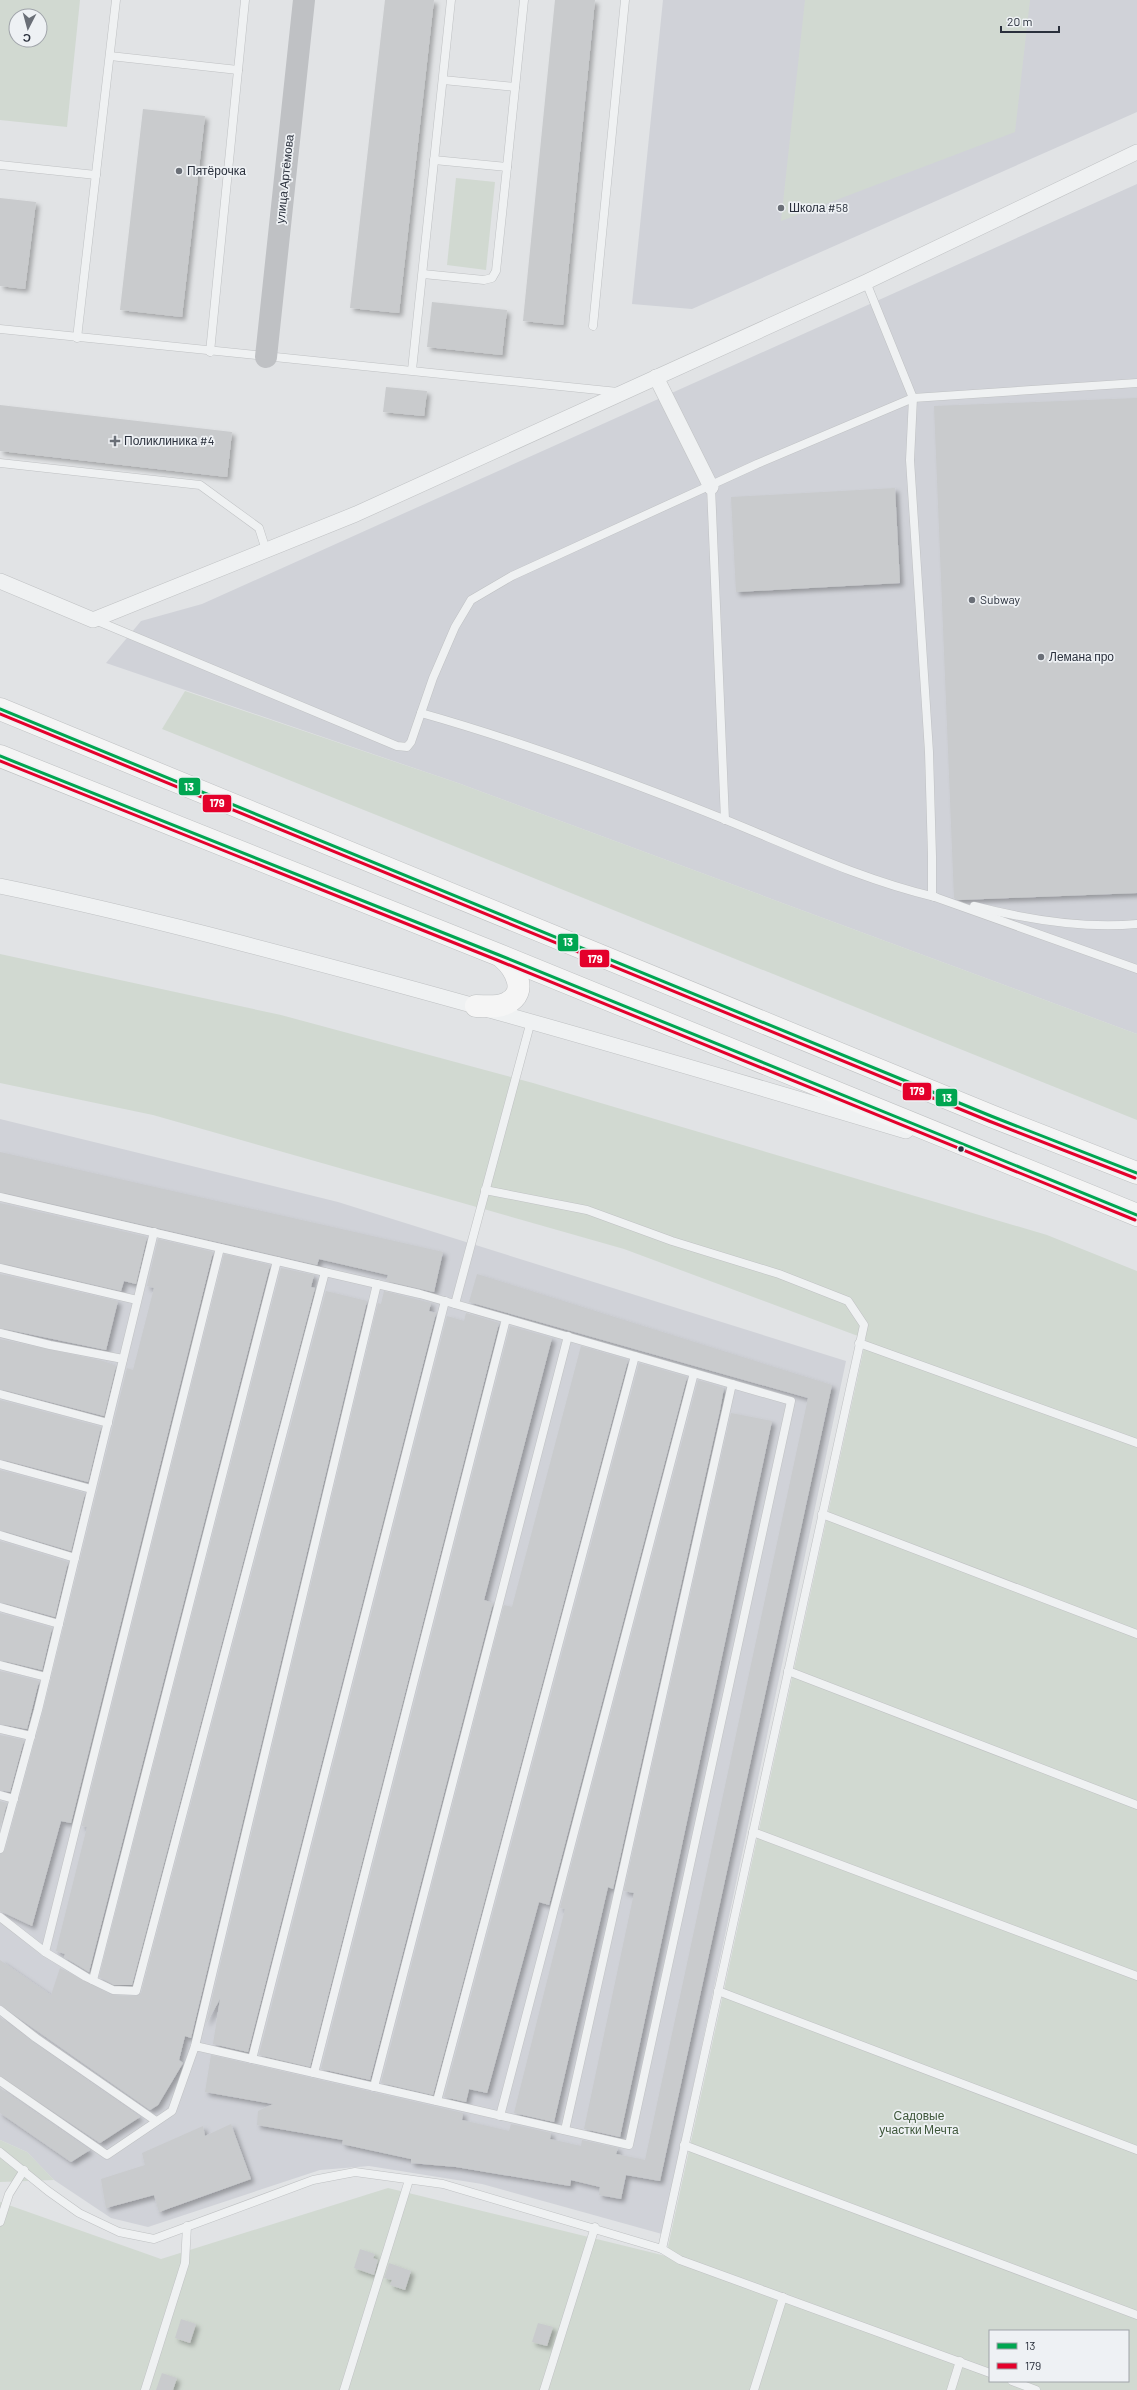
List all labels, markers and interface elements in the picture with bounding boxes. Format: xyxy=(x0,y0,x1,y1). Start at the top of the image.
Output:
north arrow xyxy=(8,8,48,48)
scale bar xyxy=(1001,8,1059,34)
text: 20 m xyxy=(1007,14,1033,28)
text: С xyxy=(22,32,32,45)
street label: улица Артёмова xyxy=(272,133,297,224)
place label: Пятёрочка xyxy=(187,163,246,178)
marker: Пятёрочка xyxy=(174,166,184,176)
place label: Школа #58 xyxy=(789,200,848,214)
marker: Школа #58 xyxy=(776,203,786,213)
place label: Поликлиника #4 xyxy=(124,433,214,447)
marker: Поликлиника #4 xyxy=(109,435,121,447)
place label: Subway xyxy=(980,592,1020,606)
marker: Subway xyxy=(967,595,977,605)
place label: Лемана про xyxy=(1049,649,1114,664)
marker: Лемана про xyxy=(1036,652,1046,662)
line badge: 13 xyxy=(178,777,201,796)
text: 13 xyxy=(184,780,194,793)
line badge: 179 xyxy=(202,794,232,813)
text: 179 xyxy=(209,796,225,809)
line badge: 13 xyxy=(557,933,579,952)
text: 13 xyxy=(563,935,573,948)
line badge: 179 xyxy=(579,949,610,968)
text: 179 xyxy=(587,952,603,965)
line badge: 179 xyxy=(902,1082,932,1101)
text: 179 xyxy=(909,1084,925,1097)
line badge: 13 xyxy=(935,1088,958,1107)
text: 13 xyxy=(942,1091,952,1104)
unlabelled marker xyxy=(956,1144,966,1154)
park label: Садовые участки Мечта xyxy=(879,2108,959,2137)
legend xyxy=(989,2330,1129,2382)
text: 13 xyxy=(1025,2338,1035,2352)
text: 179 xyxy=(1025,2358,1041,2372)

